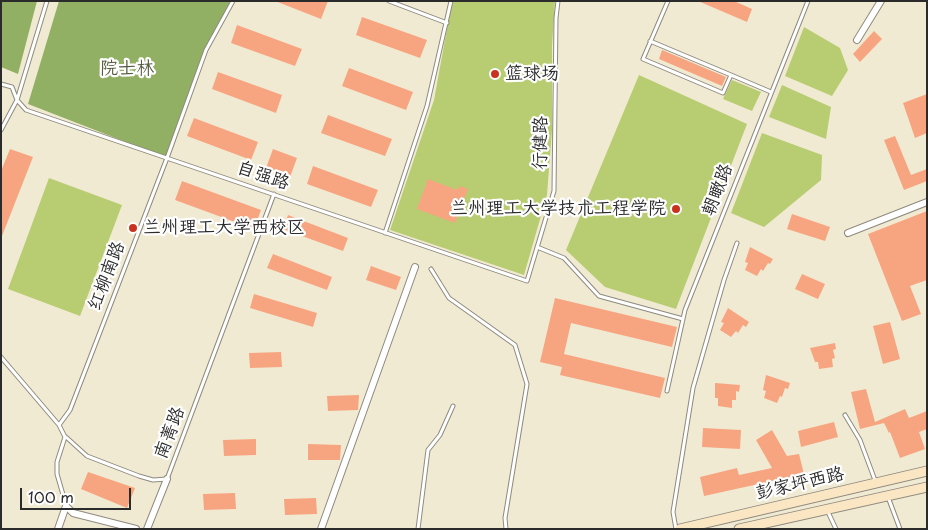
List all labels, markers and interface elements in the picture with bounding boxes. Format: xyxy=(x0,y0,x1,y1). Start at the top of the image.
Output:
park label: 院士林 xyxy=(100,58,154,80)
place label: 篮球场 xyxy=(505,63,559,85)
marker: 篮球场 xyxy=(489,68,501,80)
street label: 行健路 xyxy=(530,116,552,170)
street label: 自强路 xyxy=(234,157,292,195)
street label: 朝瞰路 xyxy=(698,161,738,219)
place label: 兰州理工大学技术工程学院 xyxy=(450,198,666,220)
marker: 兰州理工大学技术工程学院 xyxy=(670,203,682,215)
place label: 兰州理工大学西校区 xyxy=(143,217,305,239)
marker: 兰州理工大学西校区 xyxy=(127,222,139,234)
street label: 红柳南路 xyxy=(84,239,130,313)
street label: 南菁路 xyxy=(150,404,190,462)
street label: 彭家坪西路 xyxy=(754,463,846,505)
scale bar xyxy=(22,478,134,510)
text: 100 m xyxy=(28,485,74,508)

